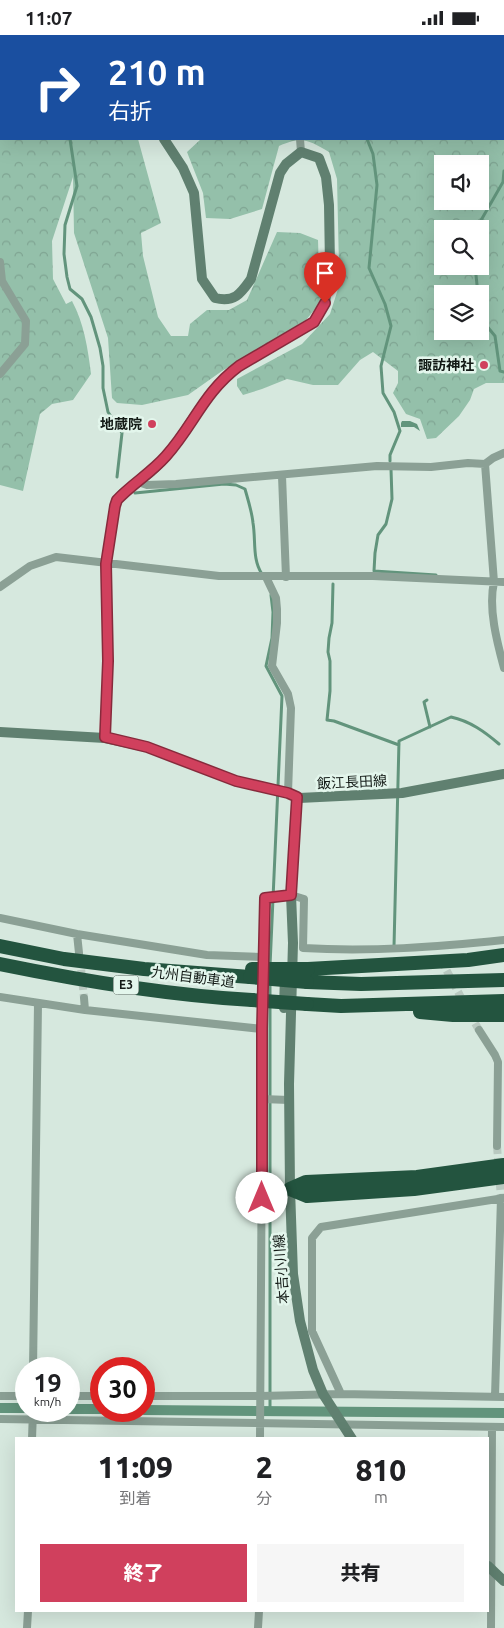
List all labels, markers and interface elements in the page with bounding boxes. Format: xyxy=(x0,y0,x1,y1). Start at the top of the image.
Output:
text: 11:07 xyxy=(25,7,73,29)
text: 210 m xyxy=(108,52,206,92)
icon: right xyxy=(25,55,90,120)
text: 右折 xyxy=(108,98,152,123)
map controls xyxy=(434,155,489,340)
button: sound xyxy=(434,155,489,210)
button: search xyxy=(434,220,489,275)
pin xyxy=(304,252,346,303)
icon: arrive xyxy=(311,259,339,287)
button: layers xyxy=(434,285,489,340)
place label: 諏訪神社 xyxy=(418,357,474,373)
marker: 諏訪神社 xyxy=(478,359,490,371)
place label: 地蔵院 xyxy=(100,416,142,432)
marker: 地蔵院 xyxy=(146,418,158,430)
street label: 飯江長田線 xyxy=(317,772,387,792)
street label: 九州自動車道 xyxy=(150,964,236,990)
road number: E3 xyxy=(114,975,138,995)
position arrow xyxy=(235,1171,287,1223)
street label: 本吉小川線 xyxy=(271,1234,291,1304)
speed limit sign: 30 xyxy=(90,1357,155,1422)
text: 19 xyxy=(33,1369,62,1397)
text: km/h xyxy=(34,1395,61,1408)
text: 11:09 xyxy=(98,1450,173,1484)
text: 2 xyxy=(256,1450,273,1484)
text: 810 xyxy=(355,1453,406,1487)
text: m xyxy=(374,1488,388,1506)
text: 到着 xyxy=(119,1489,151,1507)
text: 分 xyxy=(256,1489,272,1507)
button: 終了 xyxy=(40,1544,247,1602)
button: 共有 xyxy=(257,1544,464,1602)

